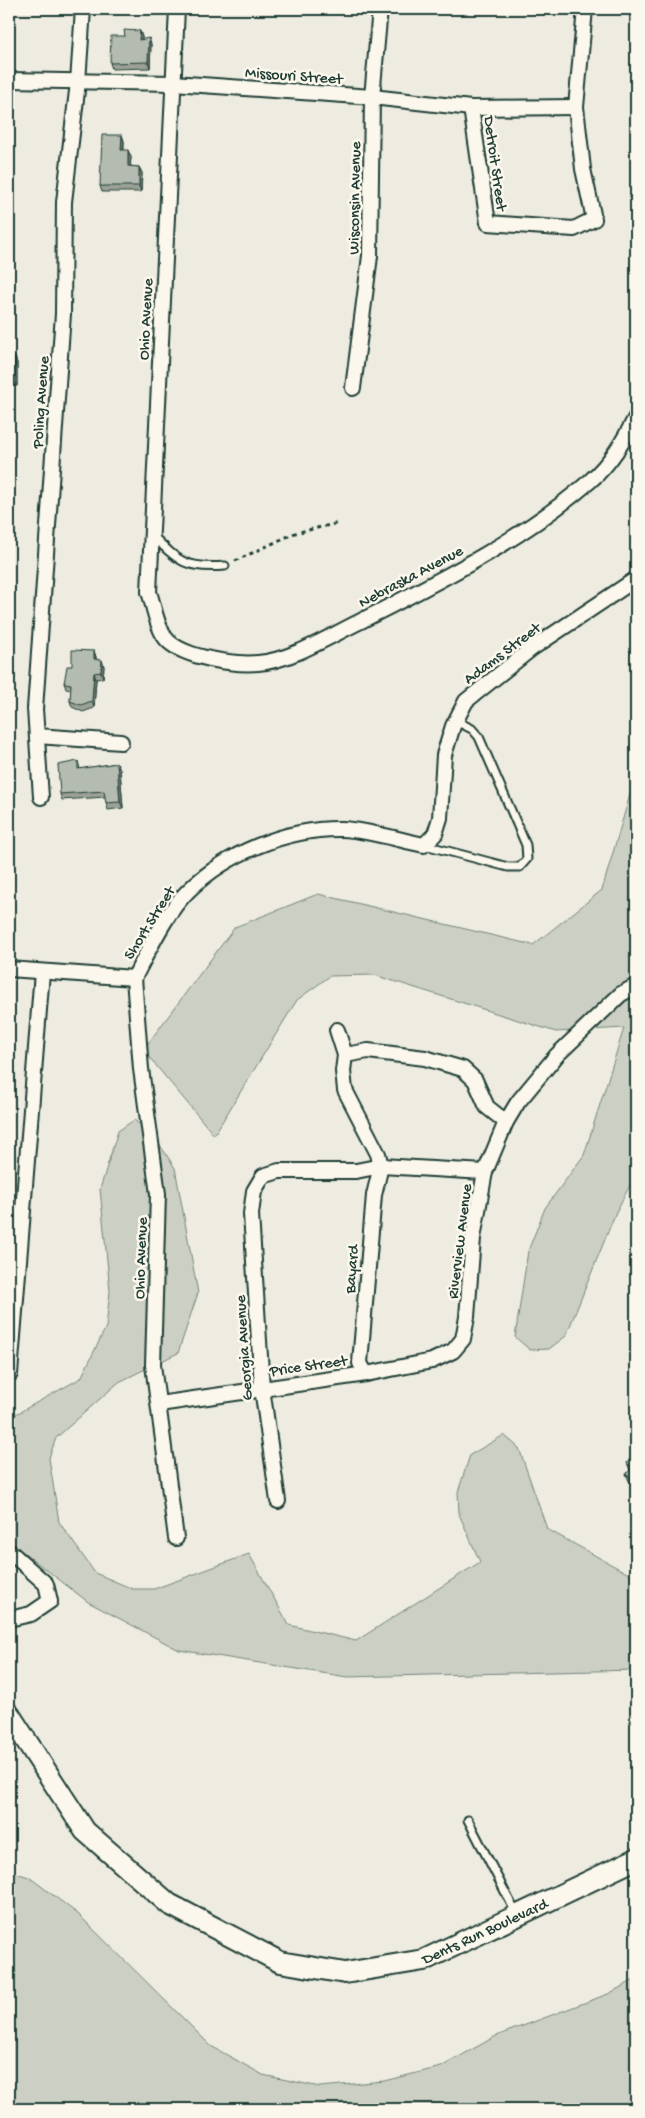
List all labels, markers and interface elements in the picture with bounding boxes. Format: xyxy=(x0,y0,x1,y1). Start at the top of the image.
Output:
street label: Missouri Street xyxy=(244,65,345,90)
street label: Detroit Street xyxy=(477,114,510,214)
street label: Wisconsin Avenue xyxy=(346,141,367,255)
street label: Ohio Avenue xyxy=(136,277,159,361)
street label: Poling Avenue xyxy=(30,355,55,450)
street label: Nebraska Avenue xyxy=(356,542,468,614)
street label: Adams Street xyxy=(461,619,546,690)
street label: Short Street xyxy=(121,882,182,964)
street label: Riverview Avenue xyxy=(445,1182,478,1300)
street label: Ohio Avenue xyxy=(132,1216,153,1299)
street label: Bayard xyxy=(342,1243,365,1295)
street label: Georgia Avenue xyxy=(232,1294,259,1401)
street label: Price Street xyxy=(268,1352,350,1382)
street label: Dents Run Boulevard xyxy=(419,1895,553,1971)

